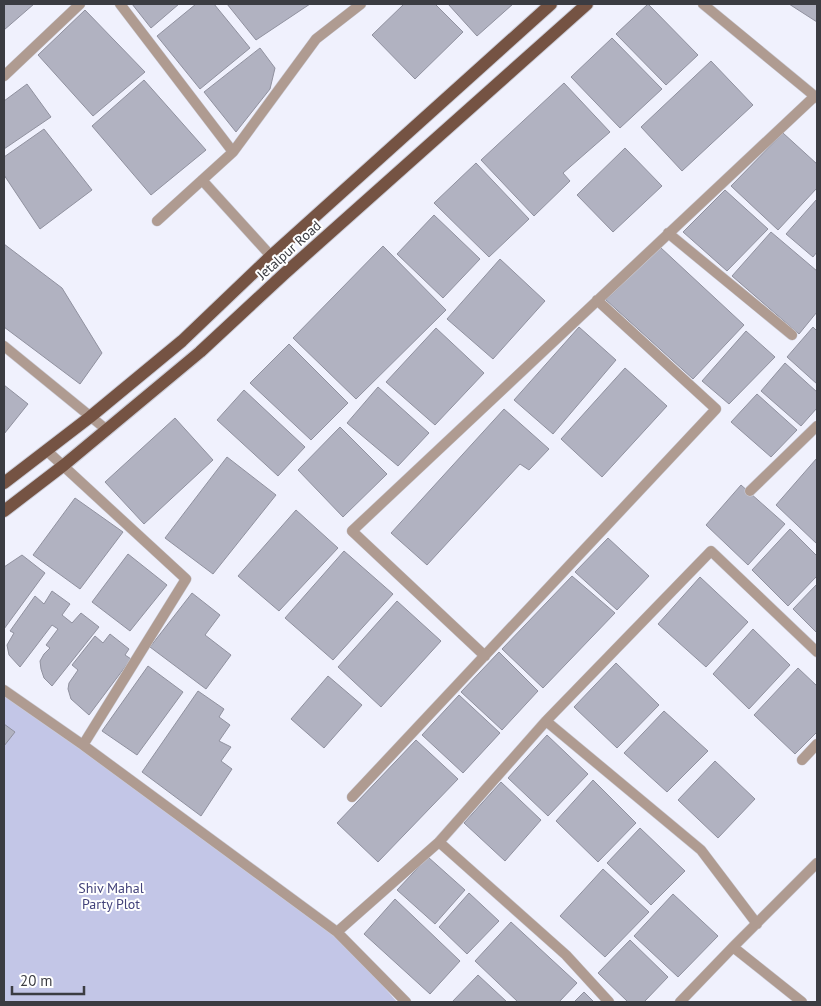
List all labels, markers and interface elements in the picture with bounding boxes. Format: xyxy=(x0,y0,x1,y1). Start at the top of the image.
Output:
street label: Jetalpur Road xyxy=(252,216,325,284)
park label: Shiv Mahal Party Plot xyxy=(78,879,144,913)
scale bar xyxy=(12,964,85,996)
text: 20 m xyxy=(20,971,53,990)

